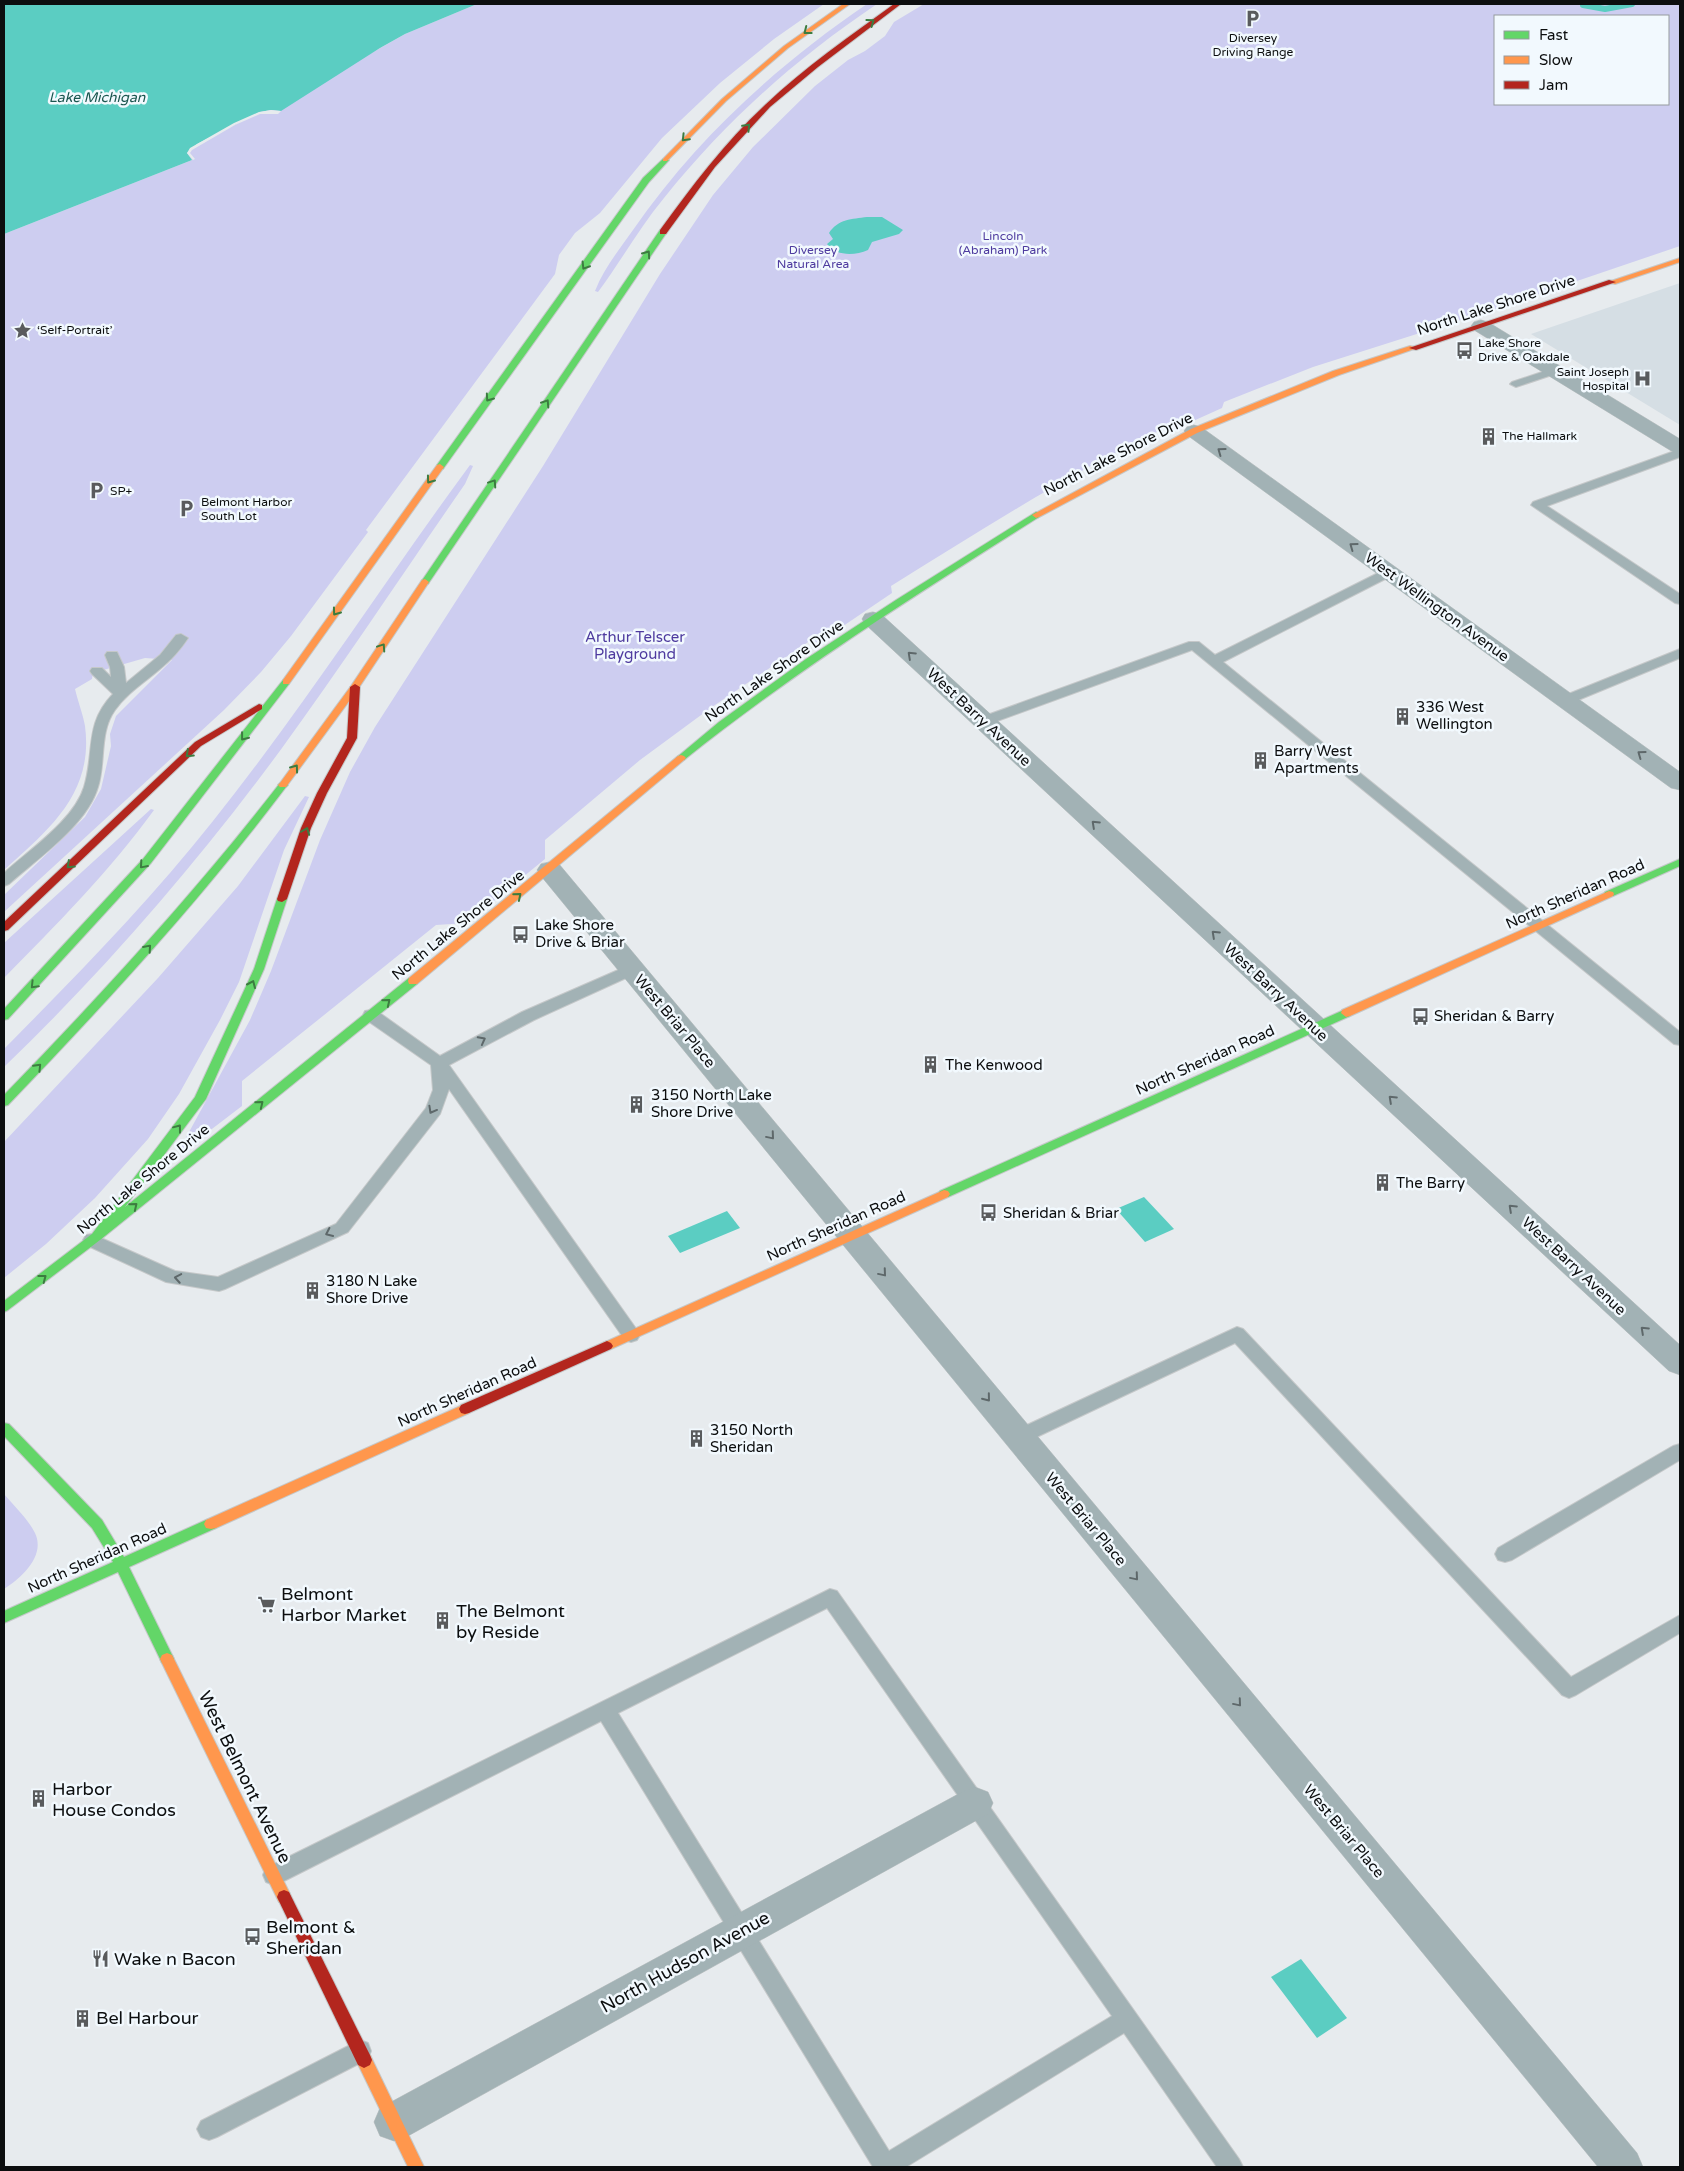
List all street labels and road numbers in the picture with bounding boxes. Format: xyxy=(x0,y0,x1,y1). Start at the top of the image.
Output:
street label: North Lake Shore Drive xyxy=(1415,271,1577,339)
street label: North Lake Shore Drive xyxy=(1040,408,1196,500)
street label: West Wellington Avenue xyxy=(1361,549,1513,665)
street label: North Lake Shore Drive xyxy=(701,616,847,726)
street label: West Barry Avenue xyxy=(923,664,1035,770)
street label: North Sheridan Road xyxy=(1503,855,1647,933)
street label: North Lake Shore Drive xyxy=(388,866,528,984)
street label: West Barry Avenue xyxy=(1220,939,1332,1045)
street label: West Briar Place xyxy=(631,971,719,1071)
street label: North Sheridan Road xyxy=(1133,1021,1277,1099)
street label: North Lake Shore Drive xyxy=(73,1120,213,1238)
street label: North Sheridan Road xyxy=(764,1187,908,1265)
street label: West Barry Avenue xyxy=(1518,1213,1630,1319)
street label: North Sheridan Road xyxy=(395,1353,539,1431)
street label: West Briar Place xyxy=(1042,1469,1130,1569)
street label: North Sheridan Road xyxy=(25,1519,169,1597)
street label: West Belmont Avenue xyxy=(194,1687,296,1867)
street label: West Briar Place xyxy=(1300,1781,1388,1881)
street label: North Hudson Avenue xyxy=(597,1906,773,2018)

